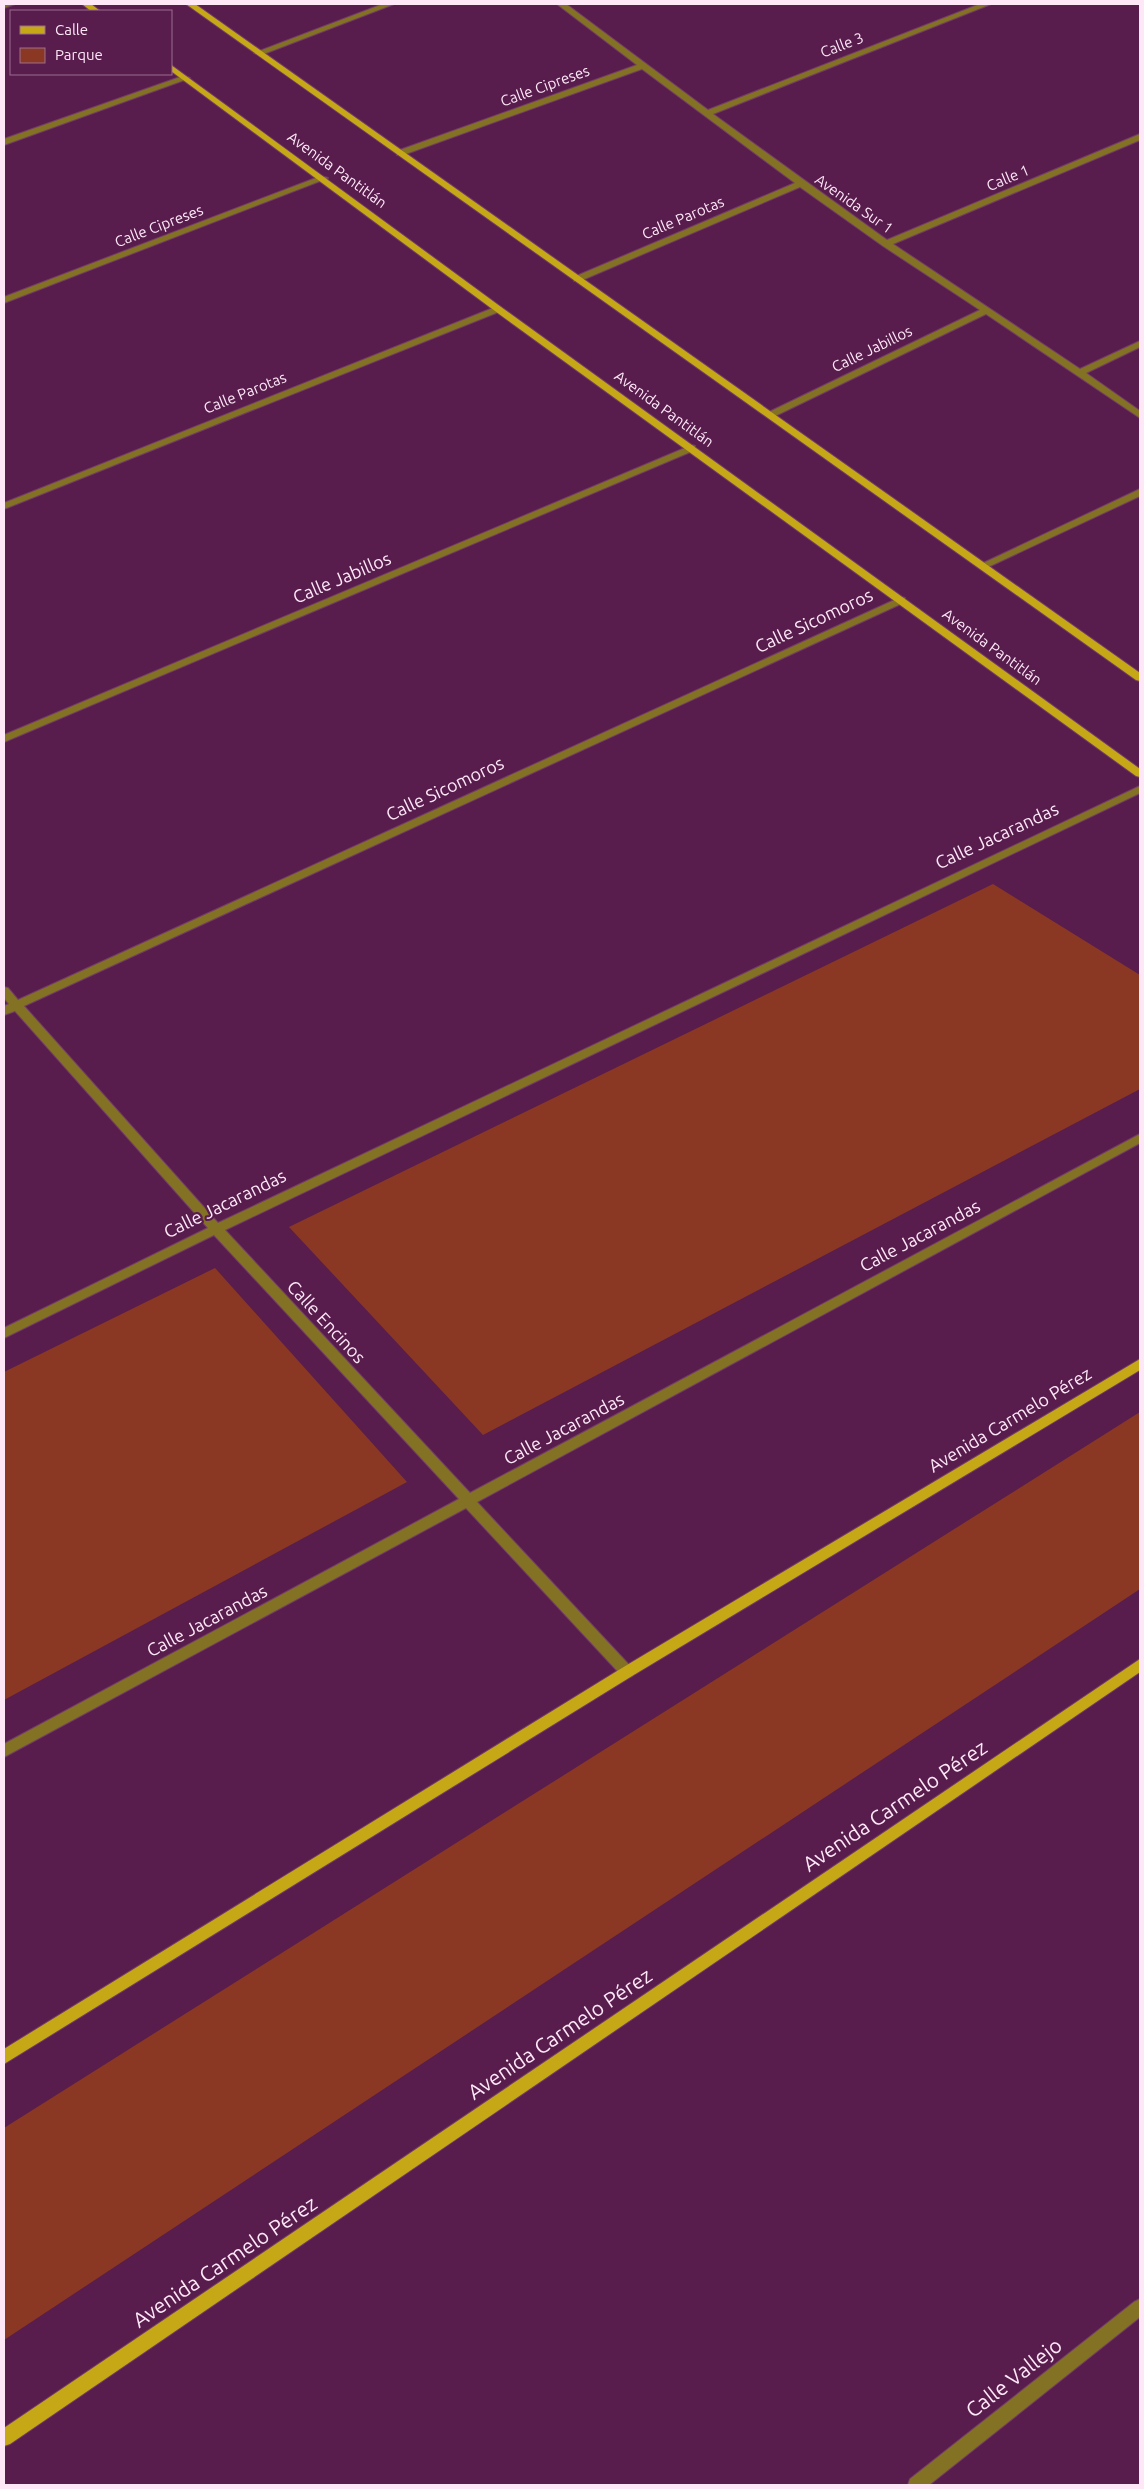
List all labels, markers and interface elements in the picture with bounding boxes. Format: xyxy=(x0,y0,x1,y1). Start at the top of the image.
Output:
legend xyxy=(10,10,172,75)
text: Calle xyxy=(55,21,88,38)
street label: Calle 3 xyxy=(818,29,866,61)
text: Parque xyxy=(55,46,103,63)
street label: Calle Cipreses xyxy=(498,62,592,109)
street label: Avenida Pantitlán xyxy=(285,128,390,211)
street label: Calle 1 xyxy=(984,161,1032,194)
street label: Avenida Sur 1 xyxy=(812,170,897,237)
street label: Calle Parotas xyxy=(639,193,726,242)
street label: Calle Cipreses xyxy=(112,201,205,250)
street label: Calle Jabillos xyxy=(829,322,915,375)
street label: Avenida Pantitlán xyxy=(612,367,717,450)
street label: Calle Parotas xyxy=(201,368,289,417)
street label: Calle Jabillos xyxy=(290,547,394,607)
street label: Calle Sicomoros xyxy=(752,584,876,656)
street label: Avenida Pantitlán xyxy=(940,605,1045,688)
street label: Calle Sicomoros xyxy=(383,752,507,824)
street label: Calle Jacarandas xyxy=(932,798,1061,872)
street label: Calle Jacarandas xyxy=(160,1165,289,1241)
street label: Calle Jacarandas xyxy=(856,1195,983,1275)
street label: Calle Encinos xyxy=(283,1276,370,1367)
street label: Avenida Carmelo Pérez xyxy=(925,1363,1094,1476)
street label: Calle Jacarandas xyxy=(500,1388,627,1468)
street label: Calle Jacarandas xyxy=(143,1580,270,1660)
street label: Avenida Carmelo Pérez xyxy=(798,1735,991,1876)
street label: Avenida Carmelo Pérez xyxy=(463,1963,656,2104)
street label: Avenida Carmelo Pérez xyxy=(128,2191,321,2332)
street label: Calle Vallejo xyxy=(961,2332,1066,2422)

